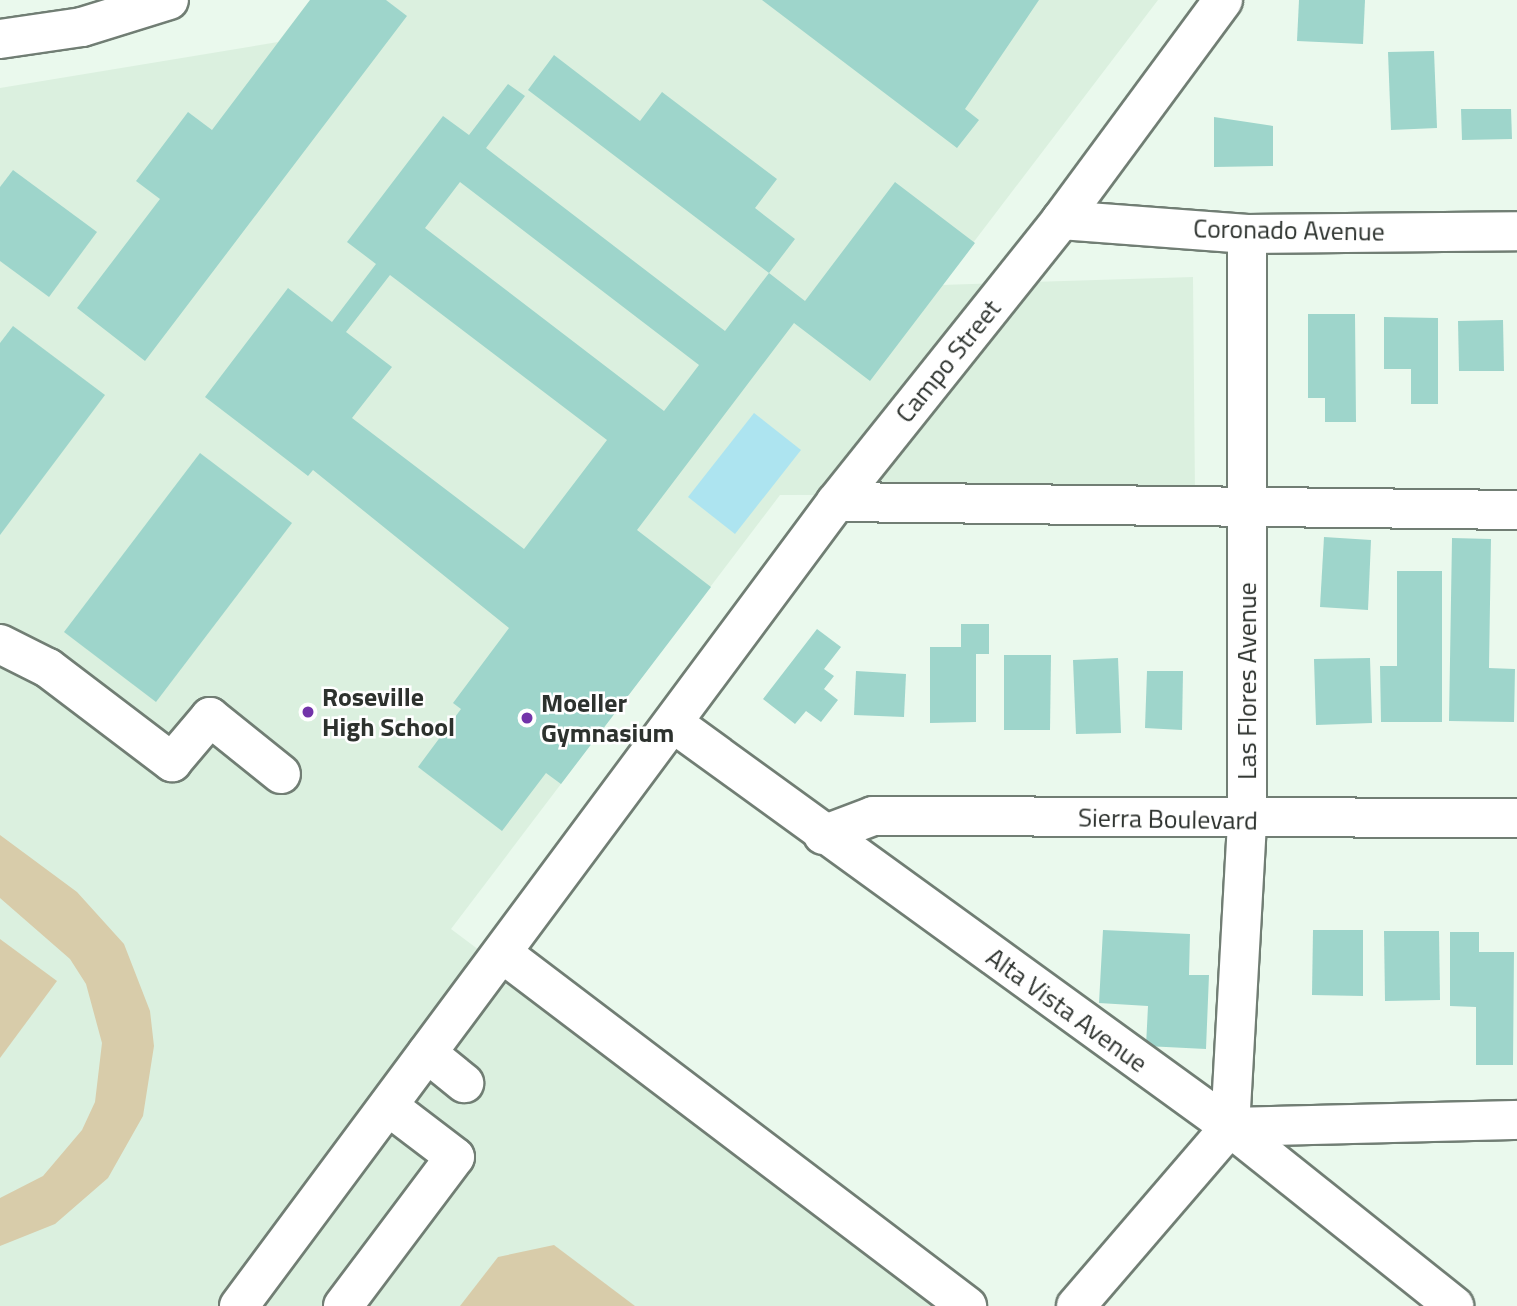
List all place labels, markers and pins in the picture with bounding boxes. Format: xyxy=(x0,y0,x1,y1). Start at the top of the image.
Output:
place label: Roseville High School xyxy=(322,681,455,742)
place label: Moeller Gymnasium xyxy=(541,687,674,748)
marker: Roseville High School xyxy=(300,704,316,720)
marker: Moeller Gymnasium xyxy=(519,710,535,726)

